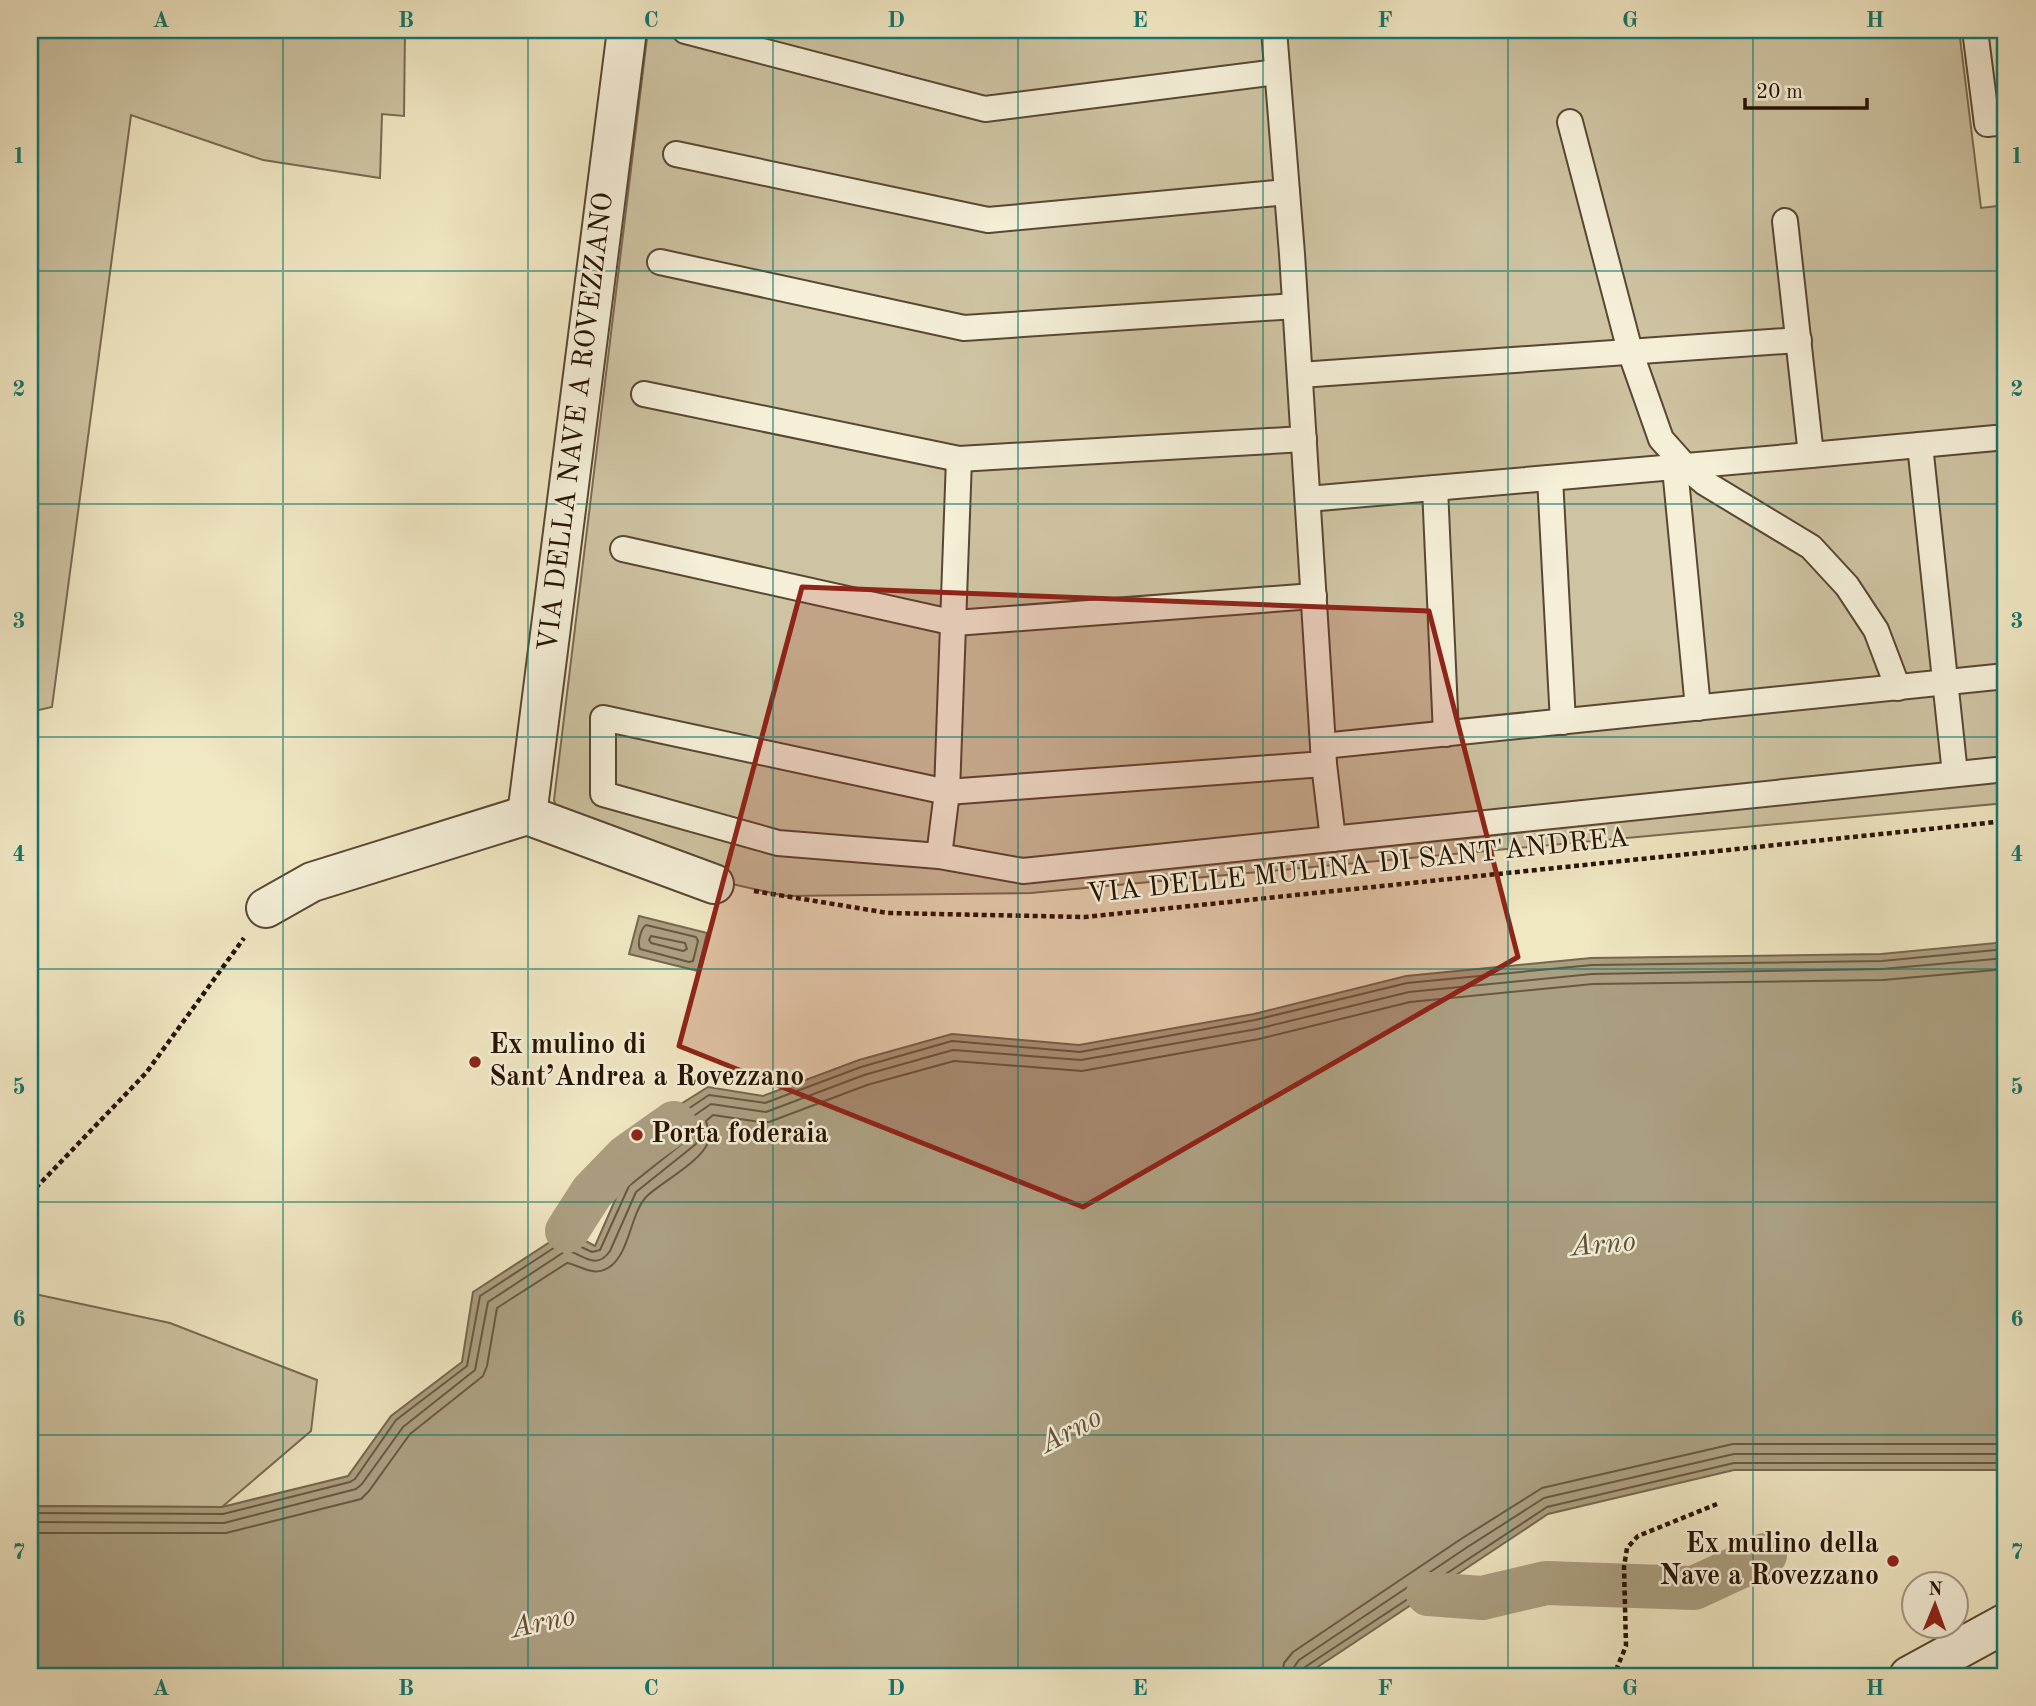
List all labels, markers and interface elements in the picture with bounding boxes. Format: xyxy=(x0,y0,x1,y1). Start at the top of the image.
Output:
text: A xyxy=(152,9,170,32)
text: B xyxy=(398,9,414,32)
text: C xyxy=(643,9,659,32)
text: D xyxy=(887,9,905,32)
text: E xyxy=(1132,9,1148,32)
text: F xyxy=(1377,9,1393,32)
text: G xyxy=(1622,9,1638,32)
text: H xyxy=(1866,9,1884,32)
scale bar xyxy=(1745,66,1868,110)
text: 20 m xyxy=(1756,82,1803,103)
text: 1 xyxy=(12,145,26,168)
text: 1 xyxy=(2010,145,2024,168)
street label: VIA DELLA NAVE A ROVEZZANO xyxy=(535,191,619,653)
text: 2 xyxy=(12,378,26,401)
text: 2 xyxy=(2010,378,2024,401)
text: 3 xyxy=(12,610,26,633)
text: 3 xyxy=(2010,610,2024,633)
street label: VIA DELLE MULINA DI SANT'ANDREA xyxy=(1085,825,1631,909)
text: 4 xyxy=(12,843,26,866)
text: 4 xyxy=(2010,843,2024,866)
place label: Ex mulino di Sant’Andrea a Rovezzano xyxy=(489,1032,804,1092)
marker: Ex mulino di Sant’Andrea a Rovezzano xyxy=(467,1054,483,1070)
text: 5 xyxy=(12,1076,26,1099)
text: 5 xyxy=(2010,1076,2024,1099)
place label: Porta foderaia xyxy=(651,1121,829,1149)
marker: Porta foderaia xyxy=(629,1127,645,1143)
water label: Arno xyxy=(1567,1227,1637,1263)
text: 6 xyxy=(12,1308,26,1331)
text: 6 xyxy=(2010,1308,2024,1331)
water label: Arno xyxy=(1033,1402,1107,1461)
place label: Ex mulino della Nave a Rovezzano xyxy=(1659,1531,1879,1591)
text: 7 xyxy=(12,1541,26,1564)
text: 7 xyxy=(2010,1541,2024,1564)
marker: Ex mulino della Nave a Rovezzano xyxy=(1885,1553,1901,1569)
north arrow xyxy=(1899,1570,1969,1640)
text: N xyxy=(1928,1581,1943,1600)
water label: Arno xyxy=(506,1601,578,1645)
text: A xyxy=(152,1677,170,1700)
text: B xyxy=(398,1677,414,1700)
text: C xyxy=(643,1677,659,1700)
text: D xyxy=(887,1677,905,1700)
text: E xyxy=(1132,1677,1148,1700)
text: F xyxy=(1377,1677,1393,1700)
text: G xyxy=(1622,1677,1638,1700)
text: H xyxy=(1866,1677,1884,1700)

